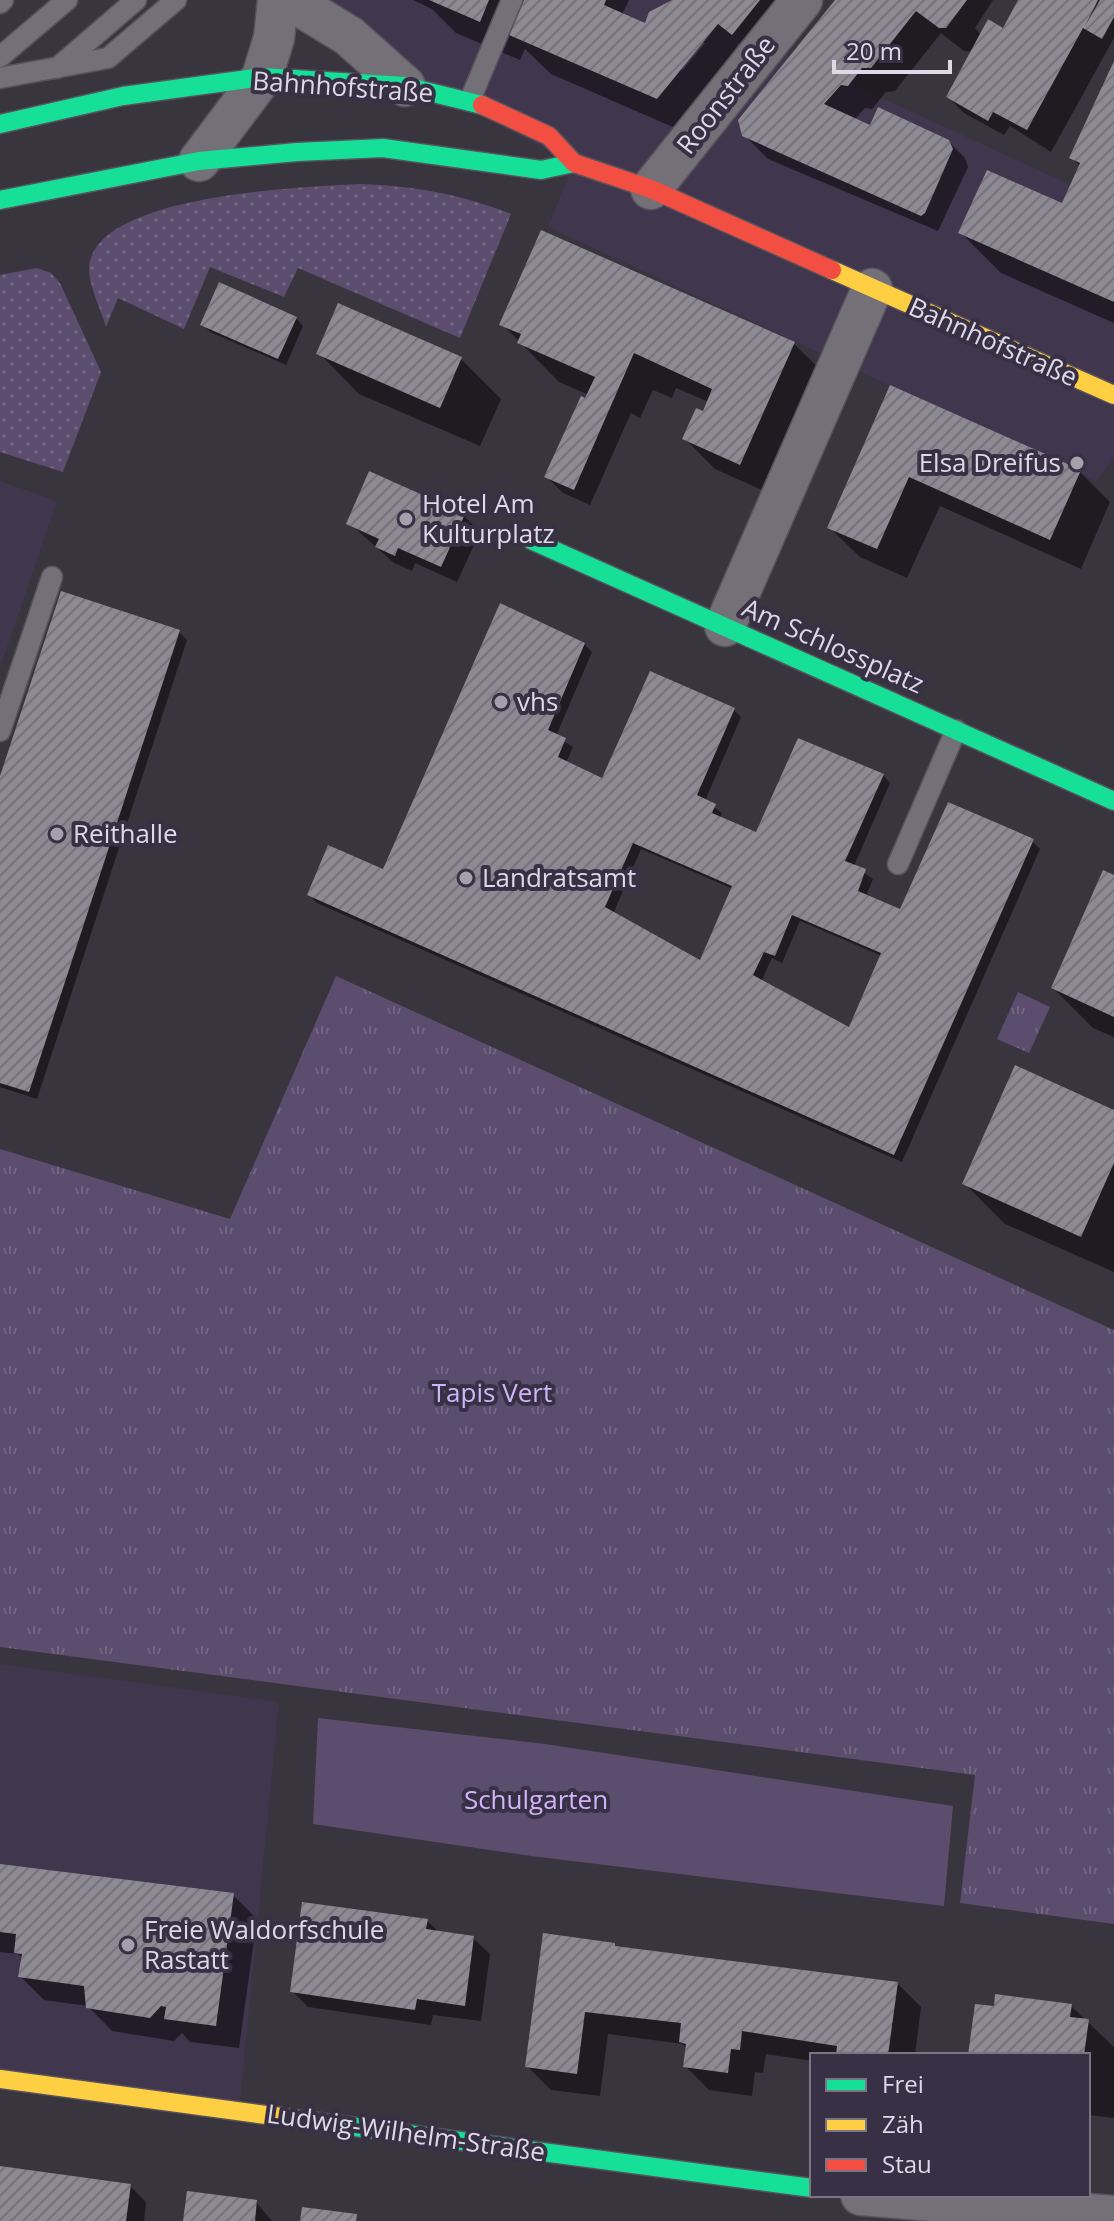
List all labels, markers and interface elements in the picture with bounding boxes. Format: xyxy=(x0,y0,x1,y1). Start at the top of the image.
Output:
scale bar xyxy=(834,24,950,74)
street label: Roonstraße xyxy=(668,28,783,161)
text: 20 m xyxy=(846,34,902,67)
street label: Bahnhofstraße xyxy=(252,62,435,110)
street label: Bahnhofstraße xyxy=(903,288,1083,394)
place label: Elsa Dreifus xyxy=(919,444,1061,480)
marker: Elsa Dreifus xyxy=(1068,454,1086,472)
place label: Hotel Am Kulturplatz xyxy=(422,485,555,551)
marker: Hotel Am Kulturplatz xyxy=(397,510,415,528)
street label: Am Schlossplatz xyxy=(737,589,930,701)
place label: vhs xyxy=(517,683,558,719)
marker: vhs xyxy=(492,693,510,711)
place label: Reithalle xyxy=(73,815,178,851)
marker: Reithalle xyxy=(48,825,66,843)
place label: Landratsamt xyxy=(482,859,636,895)
marker: Landratsamt xyxy=(457,869,475,887)
park label: Tapis Vert xyxy=(432,1374,552,1410)
park label: Schulgarten xyxy=(464,1781,608,1817)
place label: Freie Waldorfschule Rastatt xyxy=(144,1911,384,1977)
marker: Freie Waldorfschule Rastatt xyxy=(119,1936,137,1954)
legend xyxy=(810,2053,1090,2197)
text: Frei xyxy=(882,2067,924,2100)
street label: Ludwig-Wilhelm-Straße xyxy=(265,2095,548,2169)
text: Zäh xyxy=(882,2107,924,2140)
text: Stau xyxy=(882,2147,932,2180)

